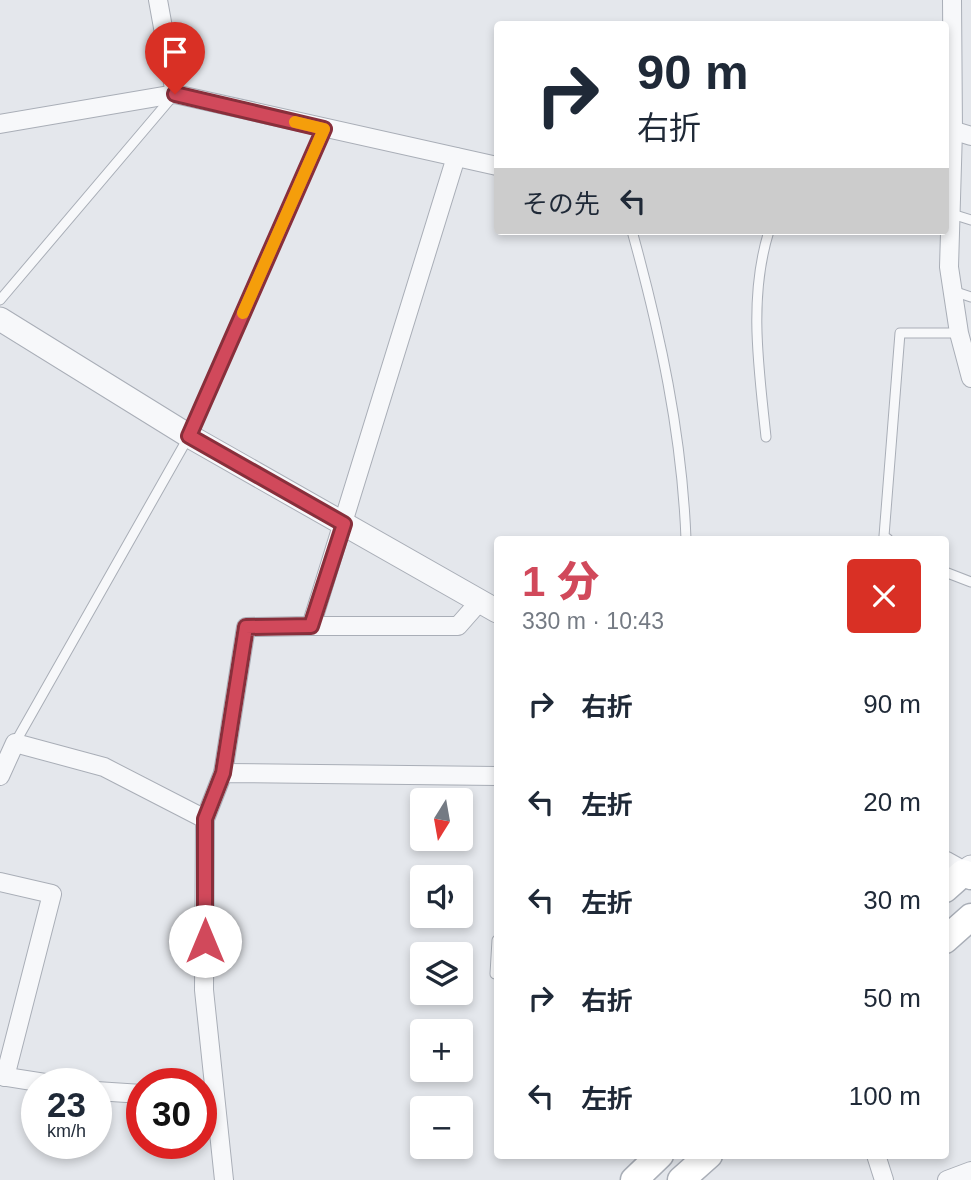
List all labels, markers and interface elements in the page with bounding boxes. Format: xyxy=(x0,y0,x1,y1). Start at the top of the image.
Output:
pin xyxy=(145,22,205,94)
icon: arrive xyxy=(156,33,194,71)
text: 90 m xyxy=(637,45,749,99)
icon: right xyxy=(522,49,613,140)
text: 右折 xyxy=(637,110,701,146)
icon: left xyxy=(614,182,652,220)
text: その先 xyxy=(522,189,600,219)
text: 1 分 xyxy=(522,558,599,605)
button: close xyxy=(847,559,921,633)
text: 330 m · 10:43 xyxy=(522,608,664,634)
icon: right xyxy=(522,685,560,723)
text: 90 m xyxy=(863,689,921,719)
text: 右折 xyxy=(581,692,633,722)
icon: left xyxy=(522,783,560,821)
text: 20 m xyxy=(863,787,921,817)
north arrow xyxy=(410,788,472,850)
map controls xyxy=(410,788,473,1159)
text: 左折 xyxy=(581,790,633,820)
button: sound xyxy=(410,865,473,928)
icon: left xyxy=(522,881,560,919)
text: 30 m xyxy=(863,885,921,915)
text: 左折 xyxy=(581,888,633,918)
position arrow xyxy=(168,904,242,978)
button: layers xyxy=(410,942,473,1005)
icon: right xyxy=(522,979,560,1017)
text: 50 m xyxy=(863,983,921,1013)
text: 右折 xyxy=(581,986,633,1016)
button: + xyxy=(410,1019,473,1082)
speed limit sign: 30 xyxy=(126,1068,217,1159)
icon: left xyxy=(522,1077,560,1115)
text: 100 m xyxy=(849,1081,921,1111)
text: 左折 xyxy=(581,1084,633,1114)
text: 23 xyxy=(47,1085,86,1124)
button: − xyxy=(410,1096,473,1159)
text: km/h xyxy=(47,1121,86,1141)

